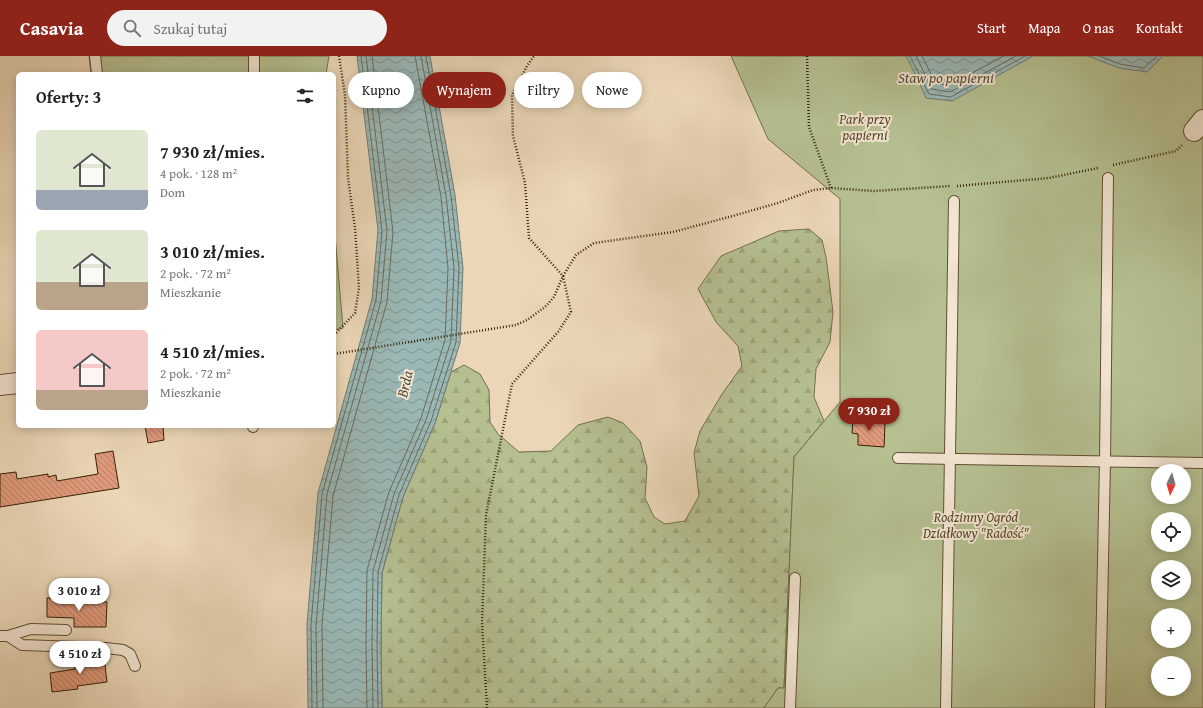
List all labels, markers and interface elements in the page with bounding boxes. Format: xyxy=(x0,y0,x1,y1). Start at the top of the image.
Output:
search box xyxy=(107,10,387,46)
text: Casavia xyxy=(20,14,83,42)
icon: search xyxy=(121,17,143,39)
text: Szukaj tutaj xyxy=(153,18,227,39)
text: Start xyxy=(977,18,1006,38)
text: Mapa xyxy=(1028,18,1060,38)
text: O nas xyxy=(1082,18,1114,38)
text: Kontakt xyxy=(1136,18,1183,38)
water label: Staw po papierni xyxy=(898,67,994,88)
chip: Kupno xyxy=(348,72,414,108)
chip: Wynajem xyxy=(422,72,506,108)
chip: Filtry xyxy=(514,72,574,108)
chip: Nowe xyxy=(582,72,642,108)
text: Oferty: 3 xyxy=(36,84,101,109)
icon: filters xyxy=(294,85,316,107)
park label: Park przy papierni xyxy=(838,109,891,145)
text: 7 930 zł/mies. xyxy=(160,139,265,164)
icon: home xyxy=(68,146,116,194)
text: 4 pok. · 128 m² xyxy=(160,164,237,183)
text: Dom xyxy=(160,183,185,202)
text: 3 010 zł/mies. xyxy=(160,239,265,264)
icon: home xyxy=(68,246,116,294)
text: 2 pok. · 72 m² xyxy=(160,264,231,283)
text: Mieszkanie xyxy=(160,283,221,302)
text: 4 510 zł/mies. xyxy=(160,339,265,364)
icon: home xyxy=(68,346,116,394)
text: 2 pok. · 72 m² xyxy=(160,364,231,383)
water label: Brda xyxy=(391,368,418,400)
text: Mieszkanie xyxy=(160,383,221,402)
pin: 7 930 zł xyxy=(828,398,910,432)
text: 7 930 zł xyxy=(847,401,891,420)
north arrow xyxy=(1151,464,1191,504)
map controls xyxy=(1151,464,1191,696)
park label: Rodzinny Ogród Działkowy "Radość" xyxy=(922,507,1029,543)
button: locate xyxy=(1151,512,1191,552)
button: layers xyxy=(1151,560,1191,600)
pin: 3 010 zł xyxy=(38,578,120,612)
text: 3 010 zł xyxy=(57,581,101,600)
button: + xyxy=(1151,608,1191,648)
pin: 4 510 zł xyxy=(39,641,121,675)
text: 4 510 zł xyxy=(58,644,102,663)
button: − xyxy=(1151,656,1191,696)

